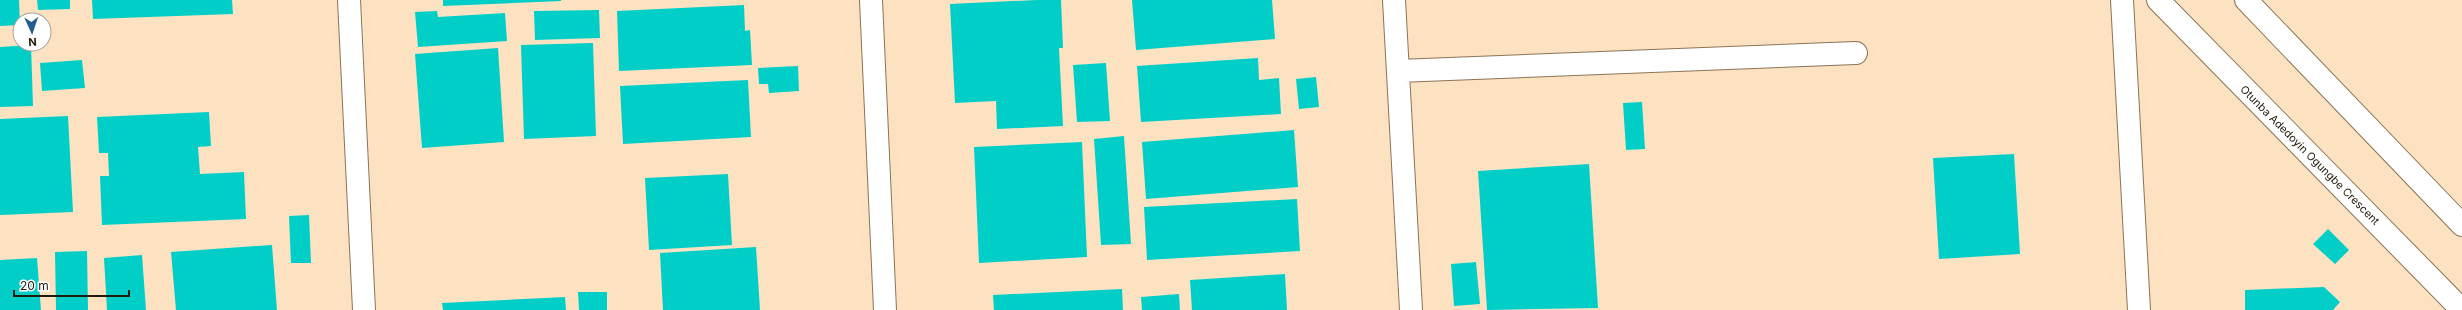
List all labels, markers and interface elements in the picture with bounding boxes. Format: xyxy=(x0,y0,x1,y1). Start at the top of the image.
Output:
north arrow xyxy=(12,12,52,52)
text: N xyxy=(28,35,37,49)
street label: Otunba Adedoyin Ogungbe Crescent xyxy=(2237,82,2383,228)
scale bar xyxy=(14,272,129,298)
text: 20 m xyxy=(20,278,49,293)

